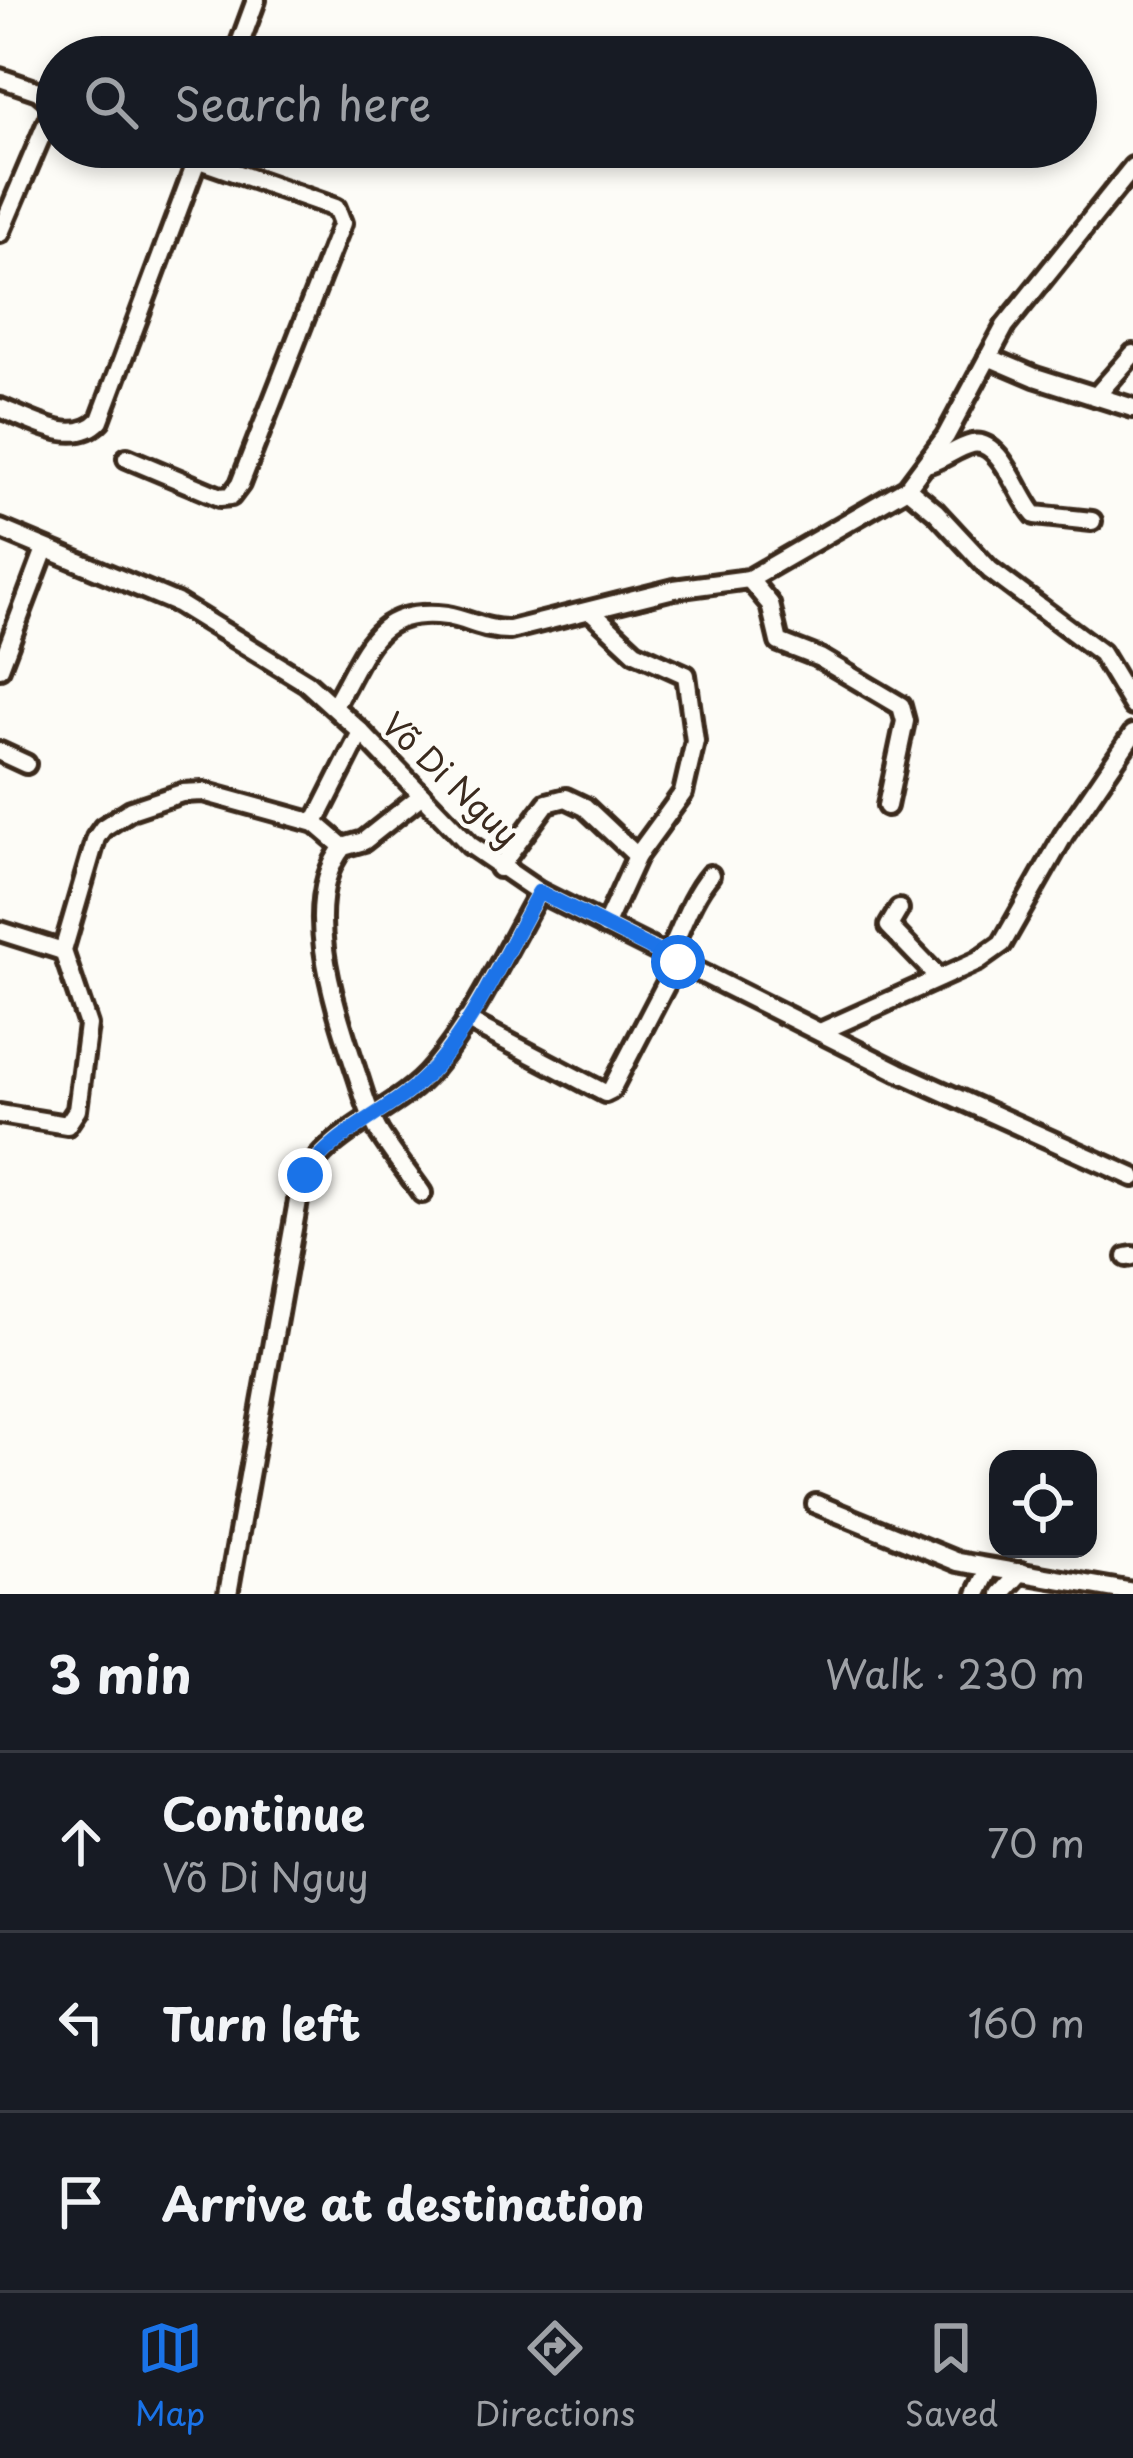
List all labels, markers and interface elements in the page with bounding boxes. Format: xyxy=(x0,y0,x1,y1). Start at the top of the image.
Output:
search box xyxy=(36,36,1097,168)
text: Search here xyxy=(174,68,431,136)
icon: search xyxy=(78,69,144,135)
street label: Võ Di Nguy xyxy=(372,699,532,857)
route start xyxy=(651,935,705,989)
route end xyxy=(278,1148,332,1202)
map controls xyxy=(989,1450,1097,1558)
button: locate xyxy=(989,1450,1097,1558)
text: 3 min xyxy=(48,1634,192,1711)
text: Walk · 230 m xyxy=(825,1643,1085,1702)
text: Continue xyxy=(162,1778,365,1846)
icon: ahead xyxy=(48,1809,114,1875)
text: 70 m xyxy=(987,1812,1085,1871)
text: Võ Di Nguy xyxy=(162,1846,369,1905)
text: Turn left xyxy=(162,1988,361,2056)
icon: left xyxy=(48,1989,114,2055)
text: 160 m xyxy=(968,1992,1085,2051)
text: Arrive at destination xyxy=(162,2168,645,2236)
icon: arrive xyxy=(48,2169,114,2235)
tab: Map xyxy=(135,2315,205,2437)
tab: Directions xyxy=(475,2315,635,2437)
tab: Saved xyxy=(905,2315,998,2437)

